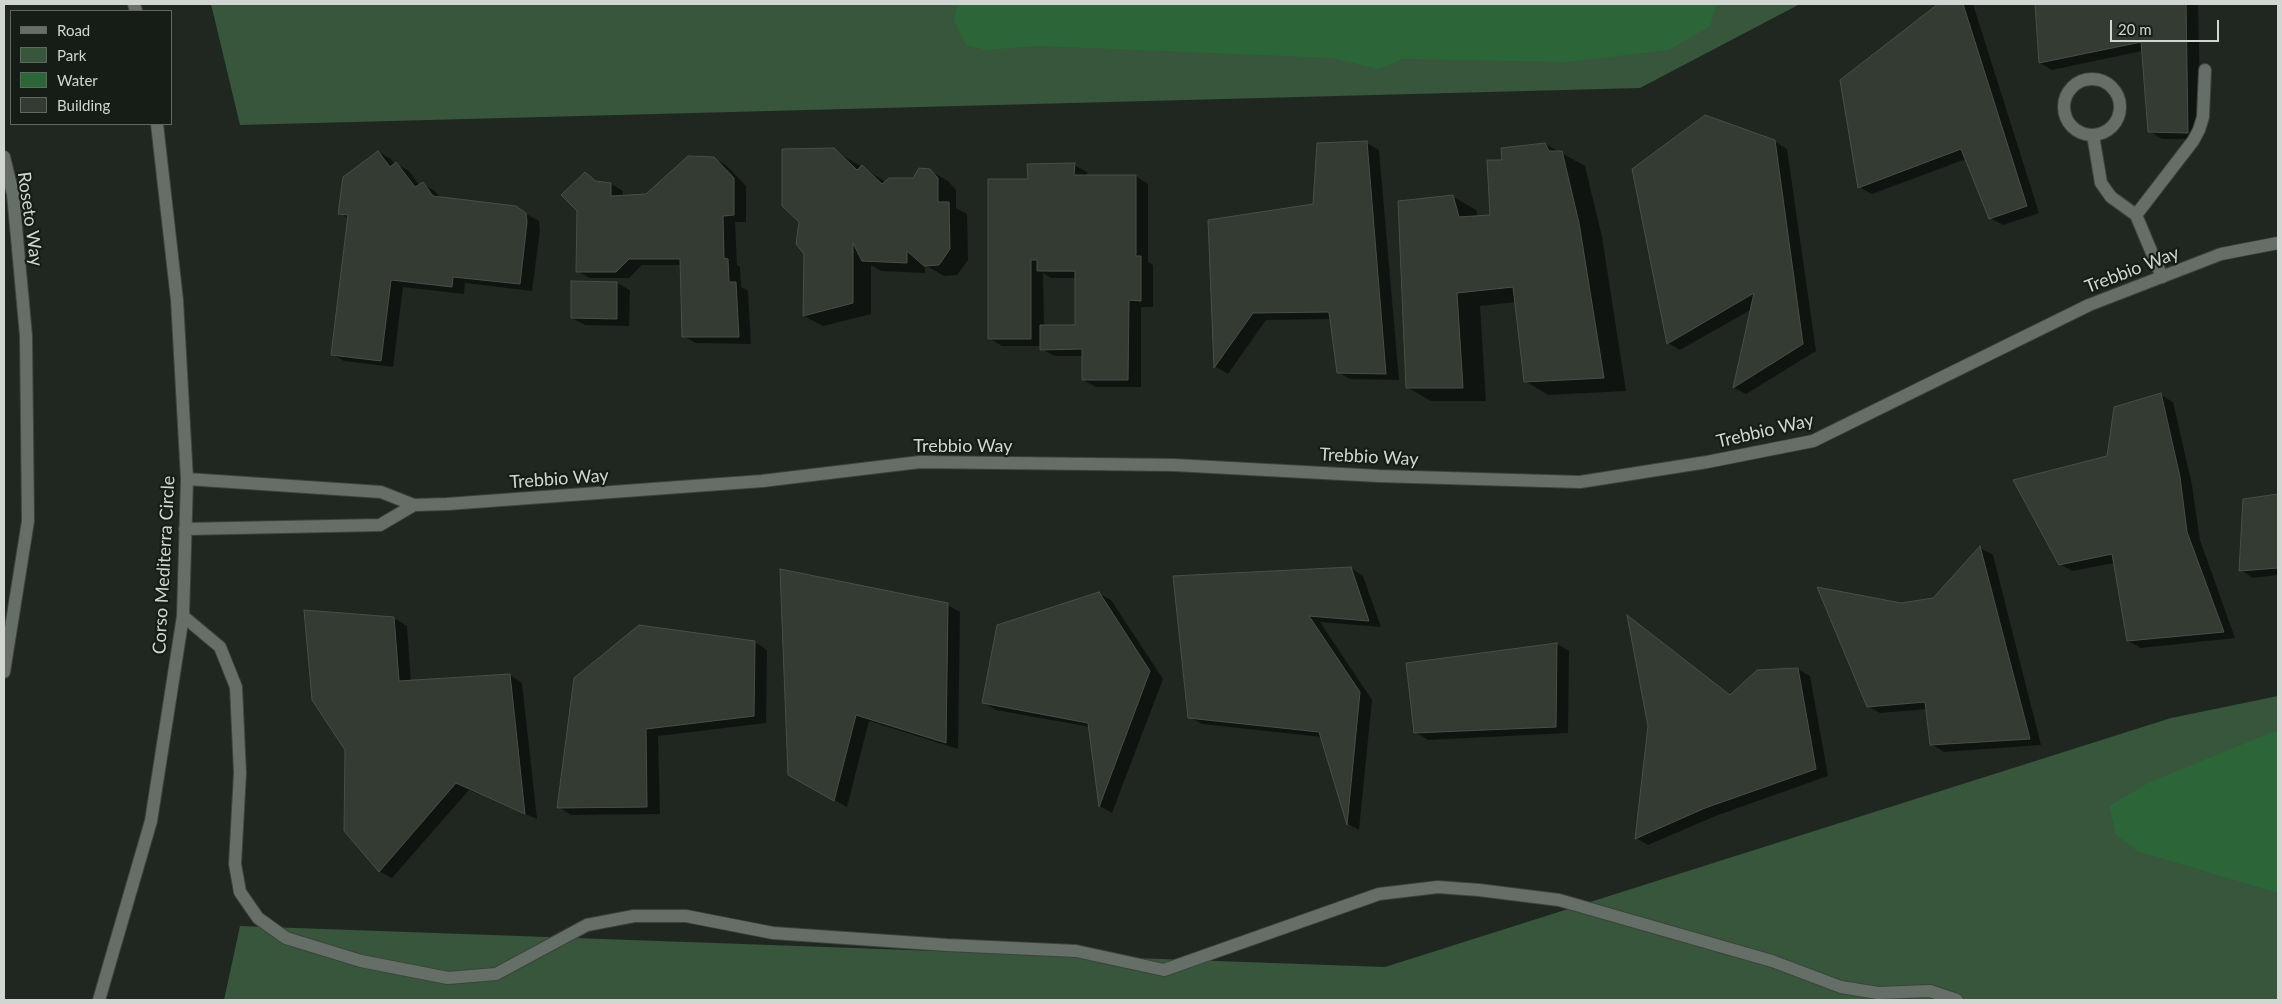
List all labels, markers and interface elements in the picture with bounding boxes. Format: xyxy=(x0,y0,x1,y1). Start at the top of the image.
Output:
legend xyxy=(10,10,172,125)
scale bar xyxy=(2112,10,2221,42)
text: 20 m xyxy=(2118,20,2152,38)
text: Road xyxy=(57,21,90,39)
text: Park xyxy=(57,46,86,64)
text: Water xyxy=(57,71,98,89)
text: Building xyxy=(57,96,110,114)
street label: Roseto Way xyxy=(13,170,47,268)
street label: Trebbio Way xyxy=(2082,242,2182,298)
street label: Trebbio Way xyxy=(1714,409,1816,453)
street label: Trebbio Way xyxy=(913,435,1013,457)
street label: Trebbio Way xyxy=(1319,444,1419,470)
street label: Trebbio Way xyxy=(509,465,609,493)
street label: Corso Mediterra Circle xyxy=(149,475,179,655)

